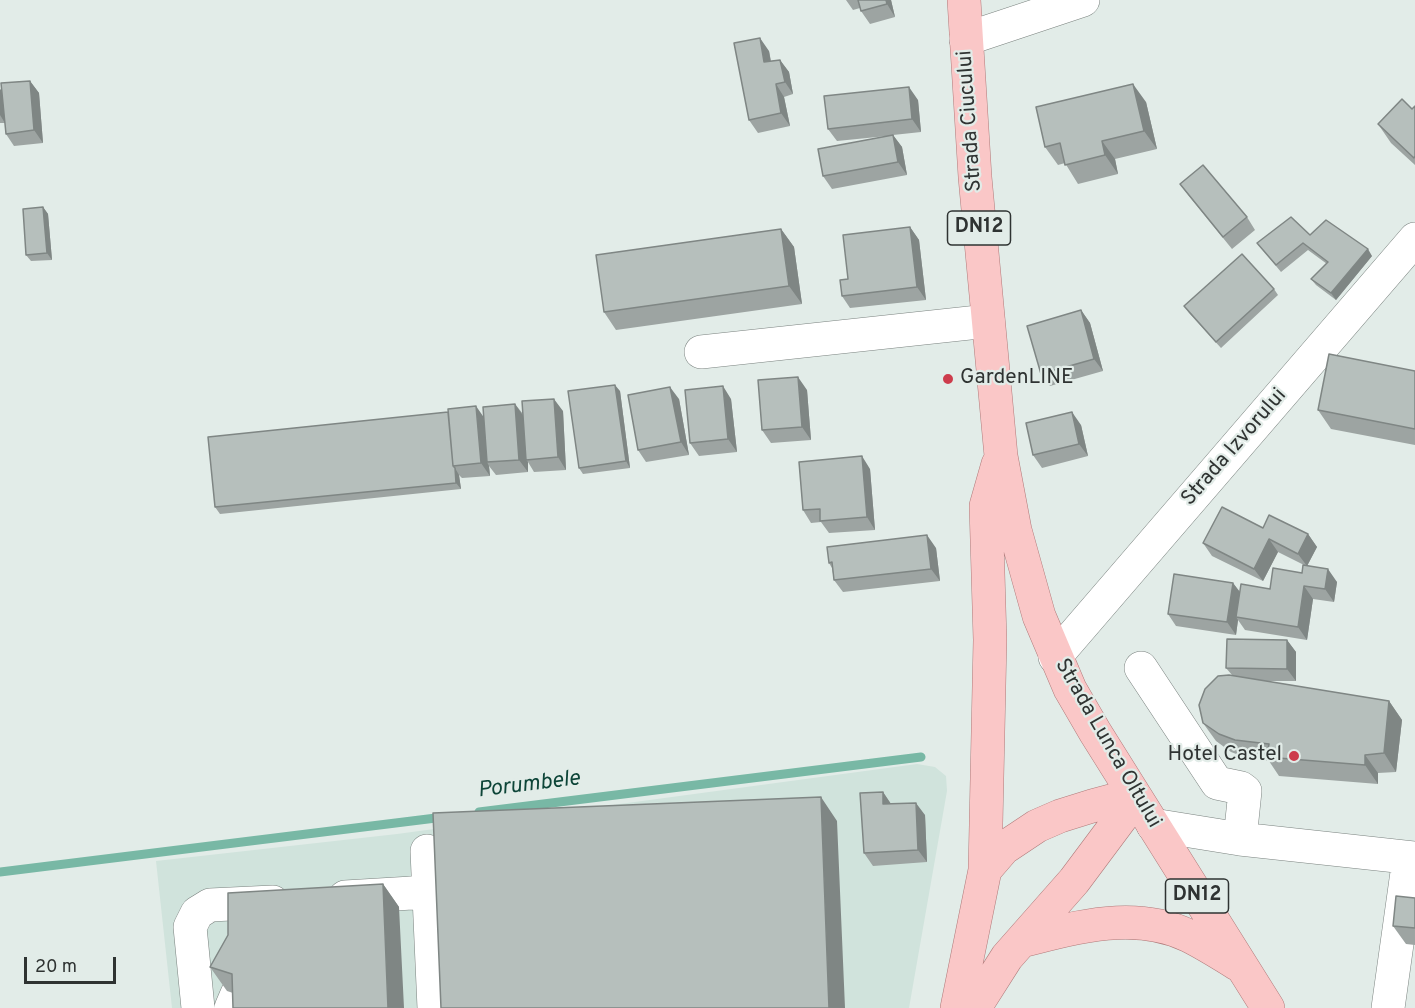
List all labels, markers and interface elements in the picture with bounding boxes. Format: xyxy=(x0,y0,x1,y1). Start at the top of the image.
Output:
street label: Strada Ciucului xyxy=(953,49,989,193)
road number: DN12 xyxy=(948,211,1010,245)
place label: GardenLINE xyxy=(960,366,1074,392)
marker: GardenLINE xyxy=(941,372,955,386)
street label: Strada Izvorului xyxy=(1177,384,1293,512)
street label: Strada Lunca Oltului xyxy=(1048,655,1166,833)
place label: Hotel Castel xyxy=(1167,743,1282,769)
marker: Hotel Castel xyxy=(1287,749,1301,763)
water label: Porumbele xyxy=(476,767,582,805)
road number: DN12 xyxy=(1166,879,1228,913)
scale bar xyxy=(27,945,118,983)
text: 20 m xyxy=(35,956,77,979)

